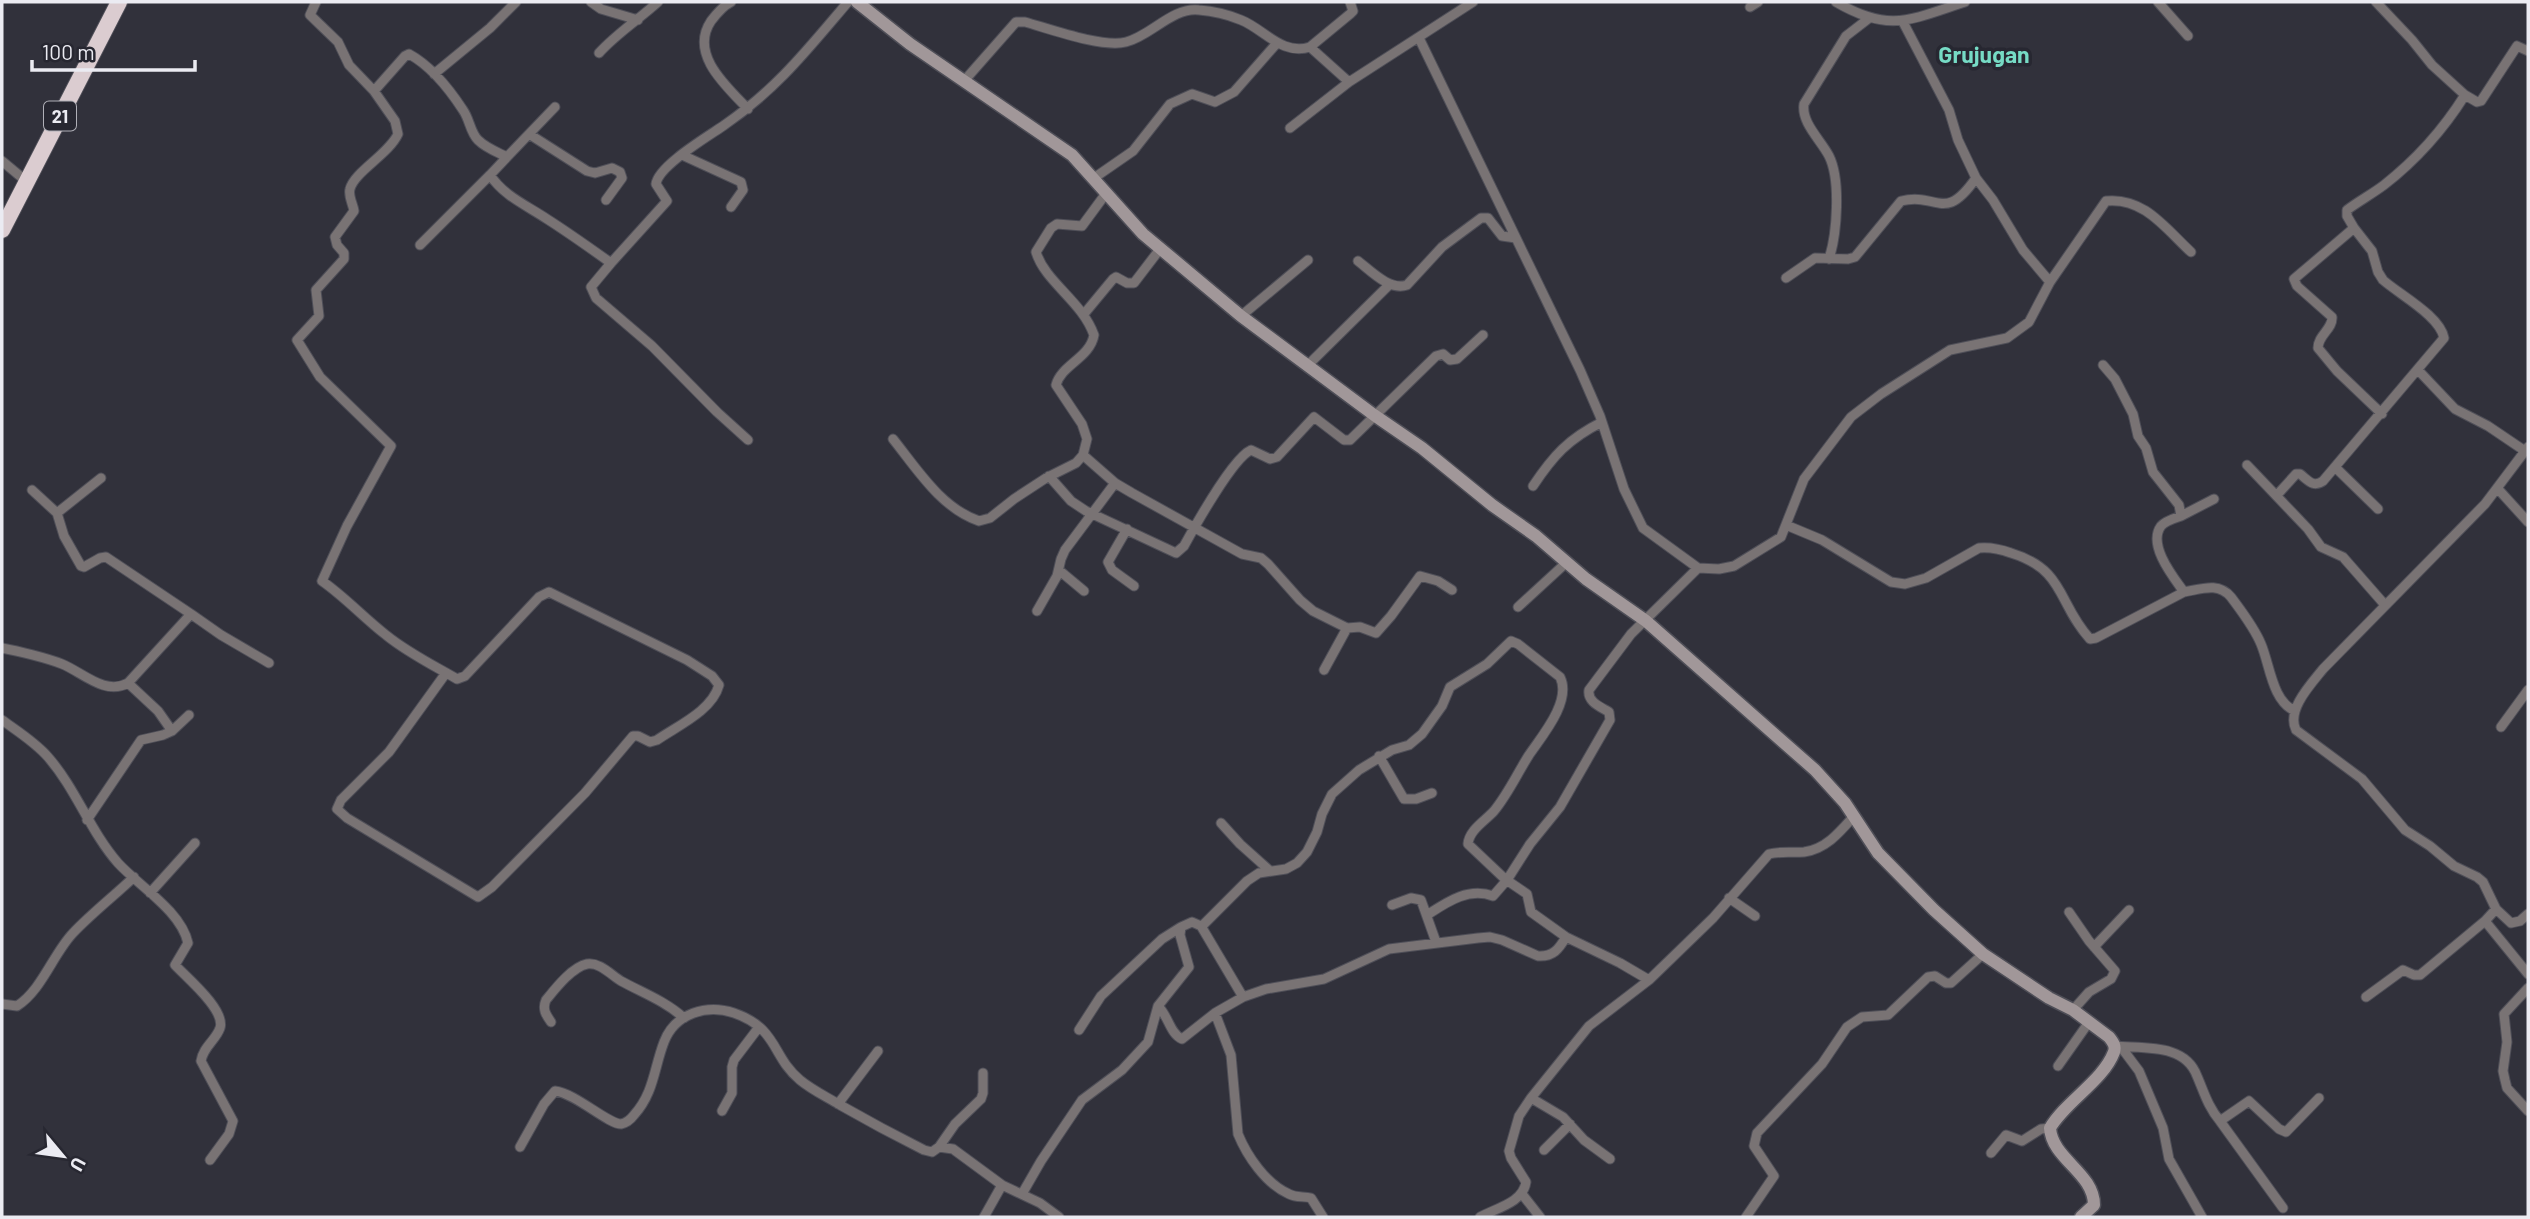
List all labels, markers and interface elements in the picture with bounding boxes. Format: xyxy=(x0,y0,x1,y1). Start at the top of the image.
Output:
scale bar xyxy=(32,28,194,72)
text: 100 m xyxy=(42,39,95,64)
district label: Grujugan xyxy=(1938,40,2030,68)
road number: 21 xyxy=(44,102,76,131)
north arrow xyxy=(28,1121,98,1191)
text: U xyxy=(65,1154,91,1175)

